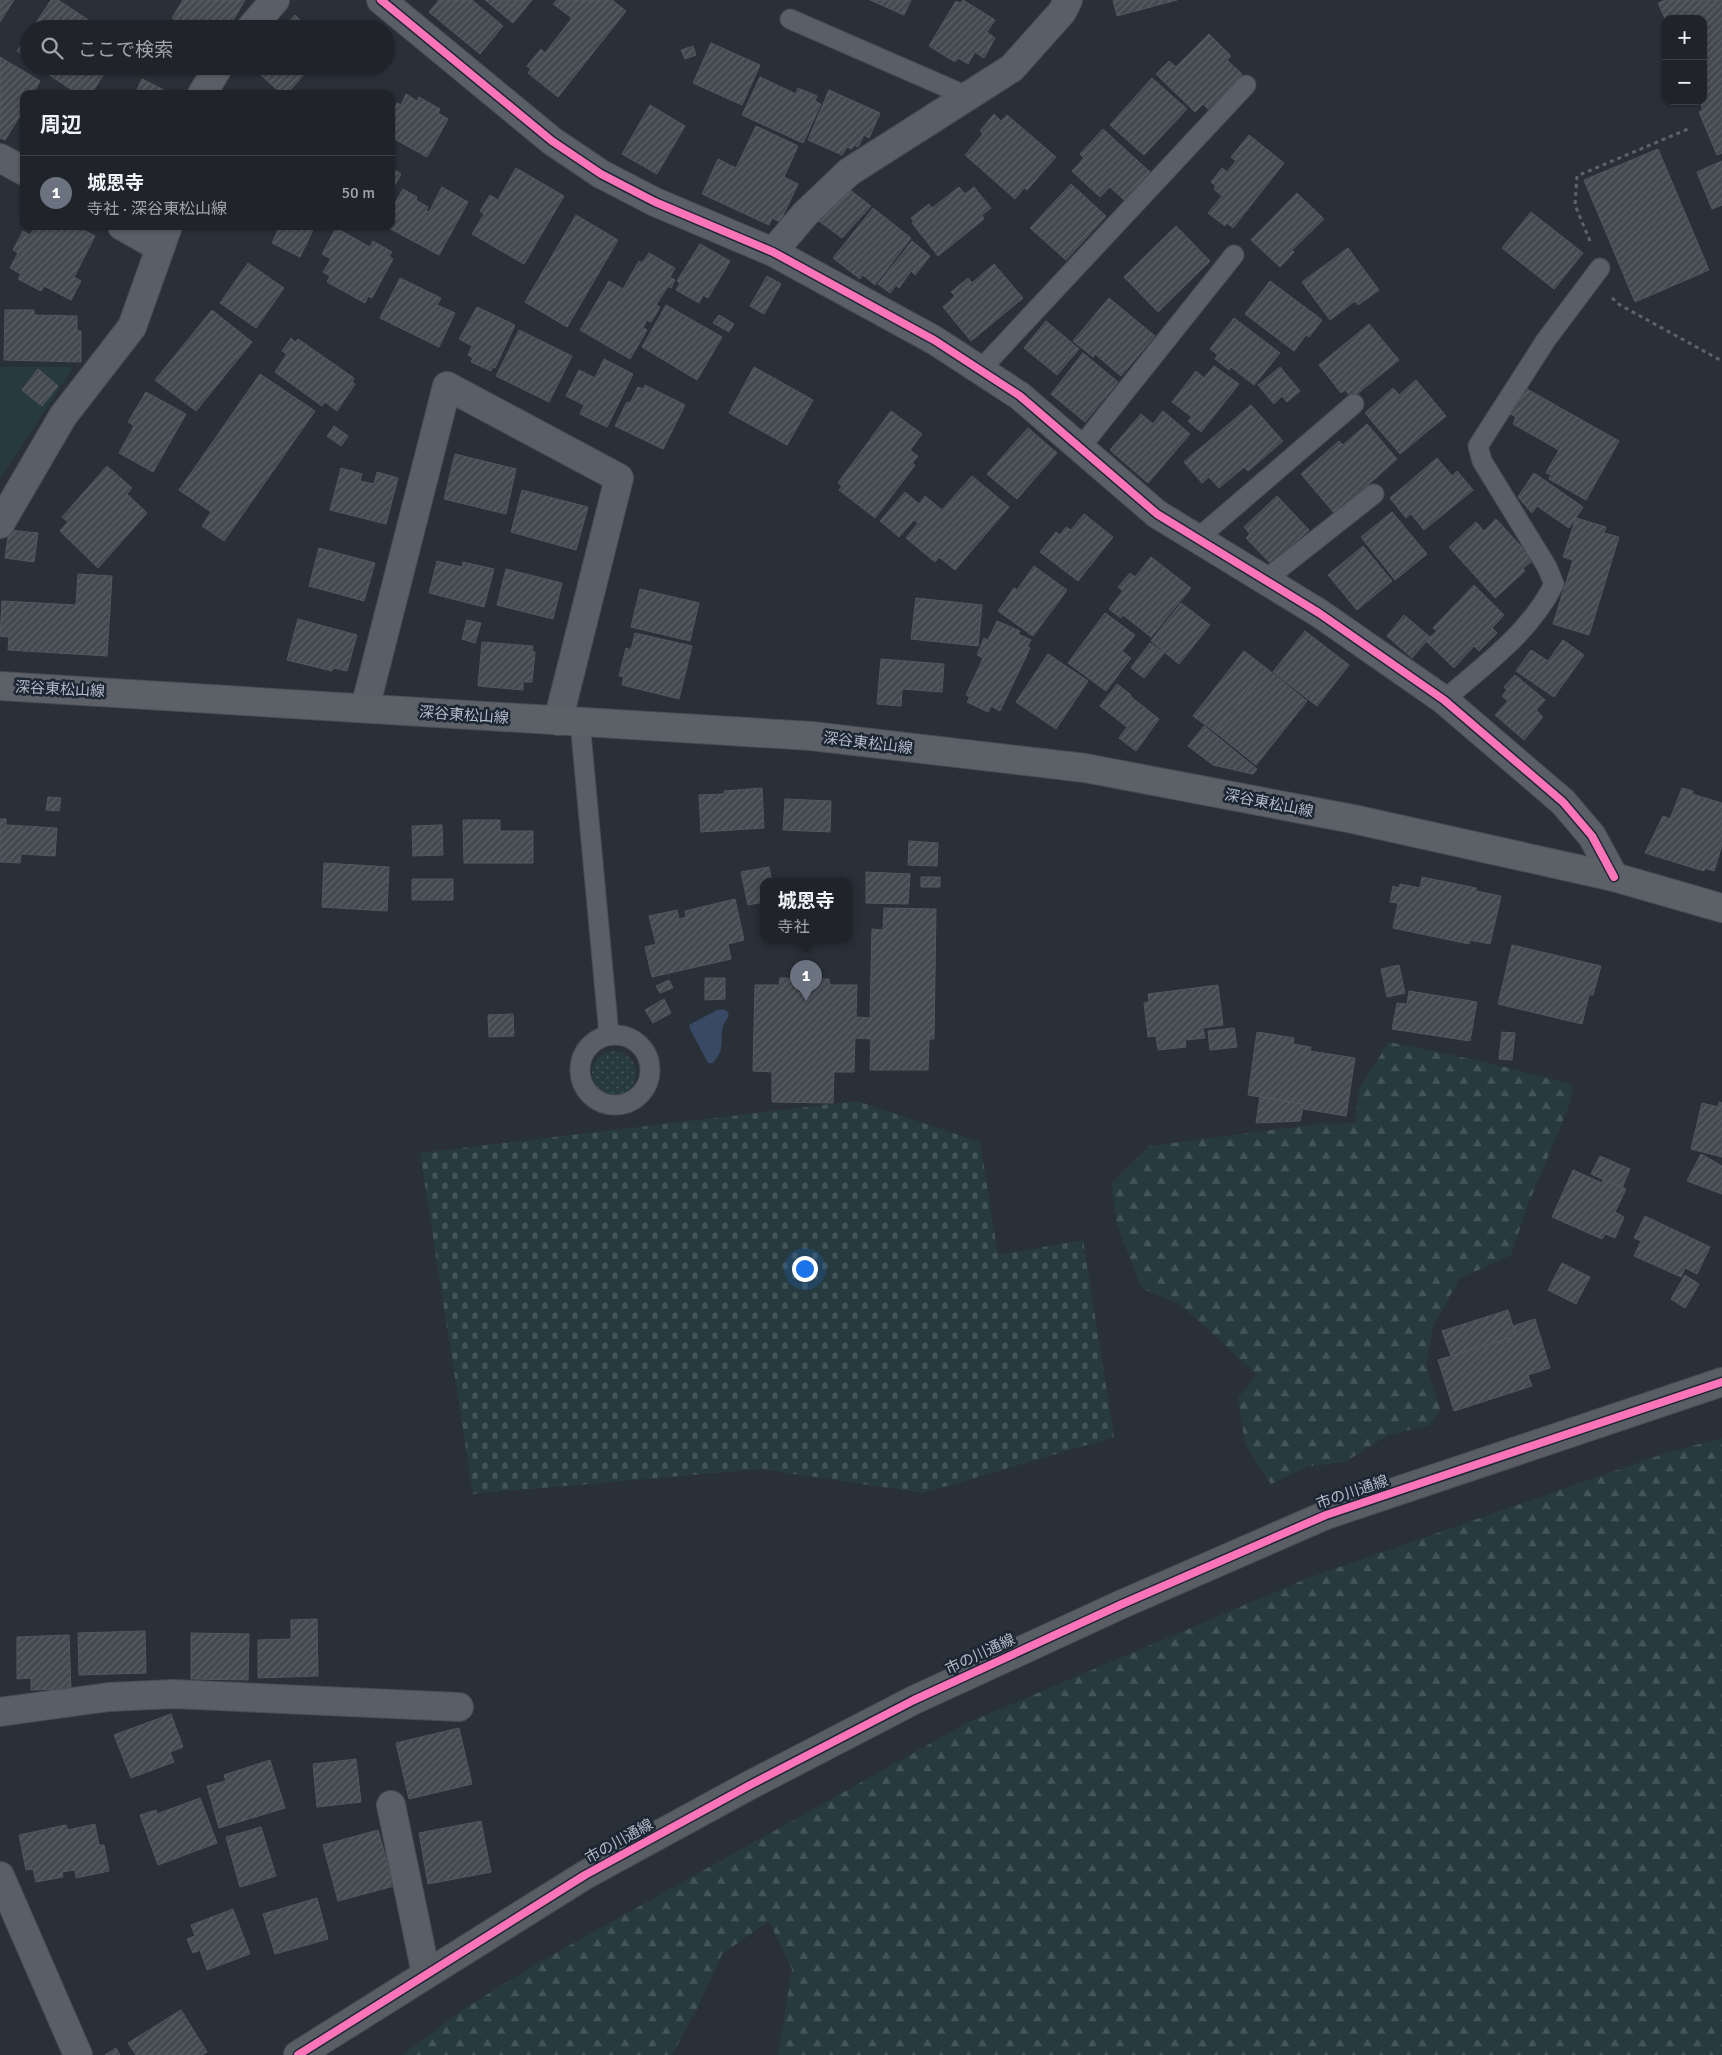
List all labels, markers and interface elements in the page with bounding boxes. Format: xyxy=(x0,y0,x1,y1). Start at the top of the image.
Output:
map controls xyxy=(1662,15,1707,105)
button: + xyxy=(1662,15,1707,60)
search box xyxy=(20,20,395,75)
icon: search xyxy=(38,34,66,62)
text: ここで検索 xyxy=(78,38,173,62)
button: − xyxy=(1662,60,1707,105)
text: 周辺 xyxy=(40,112,82,138)
text: 城恩寺 xyxy=(87,171,144,195)
text: 1 xyxy=(52,183,60,203)
text: 50 m xyxy=(341,183,375,203)
text: 寺社 · 深谷東松山線 xyxy=(87,199,227,219)
street label: 深谷東松山線 xyxy=(15,678,105,700)
street label: 深谷東松山線 xyxy=(418,703,510,727)
street label: 深谷東松山線 xyxy=(822,729,914,757)
street label: 深谷東松山線 xyxy=(1223,786,1315,820)
popup xyxy=(760,878,852,943)
text: 城恩寺 xyxy=(777,889,835,913)
text: 寺社 xyxy=(777,917,810,937)
pin: 1 xyxy=(790,960,822,1001)
your location xyxy=(792,1256,818,1282)
street label: 市の川通線 xyxy=(1314,1471,1390,1513)
street label: 市の川通線 xyxy=(942,1630,1018,1678)
street label: 市の川通線 xyxy=(582,1815,656,1867)

